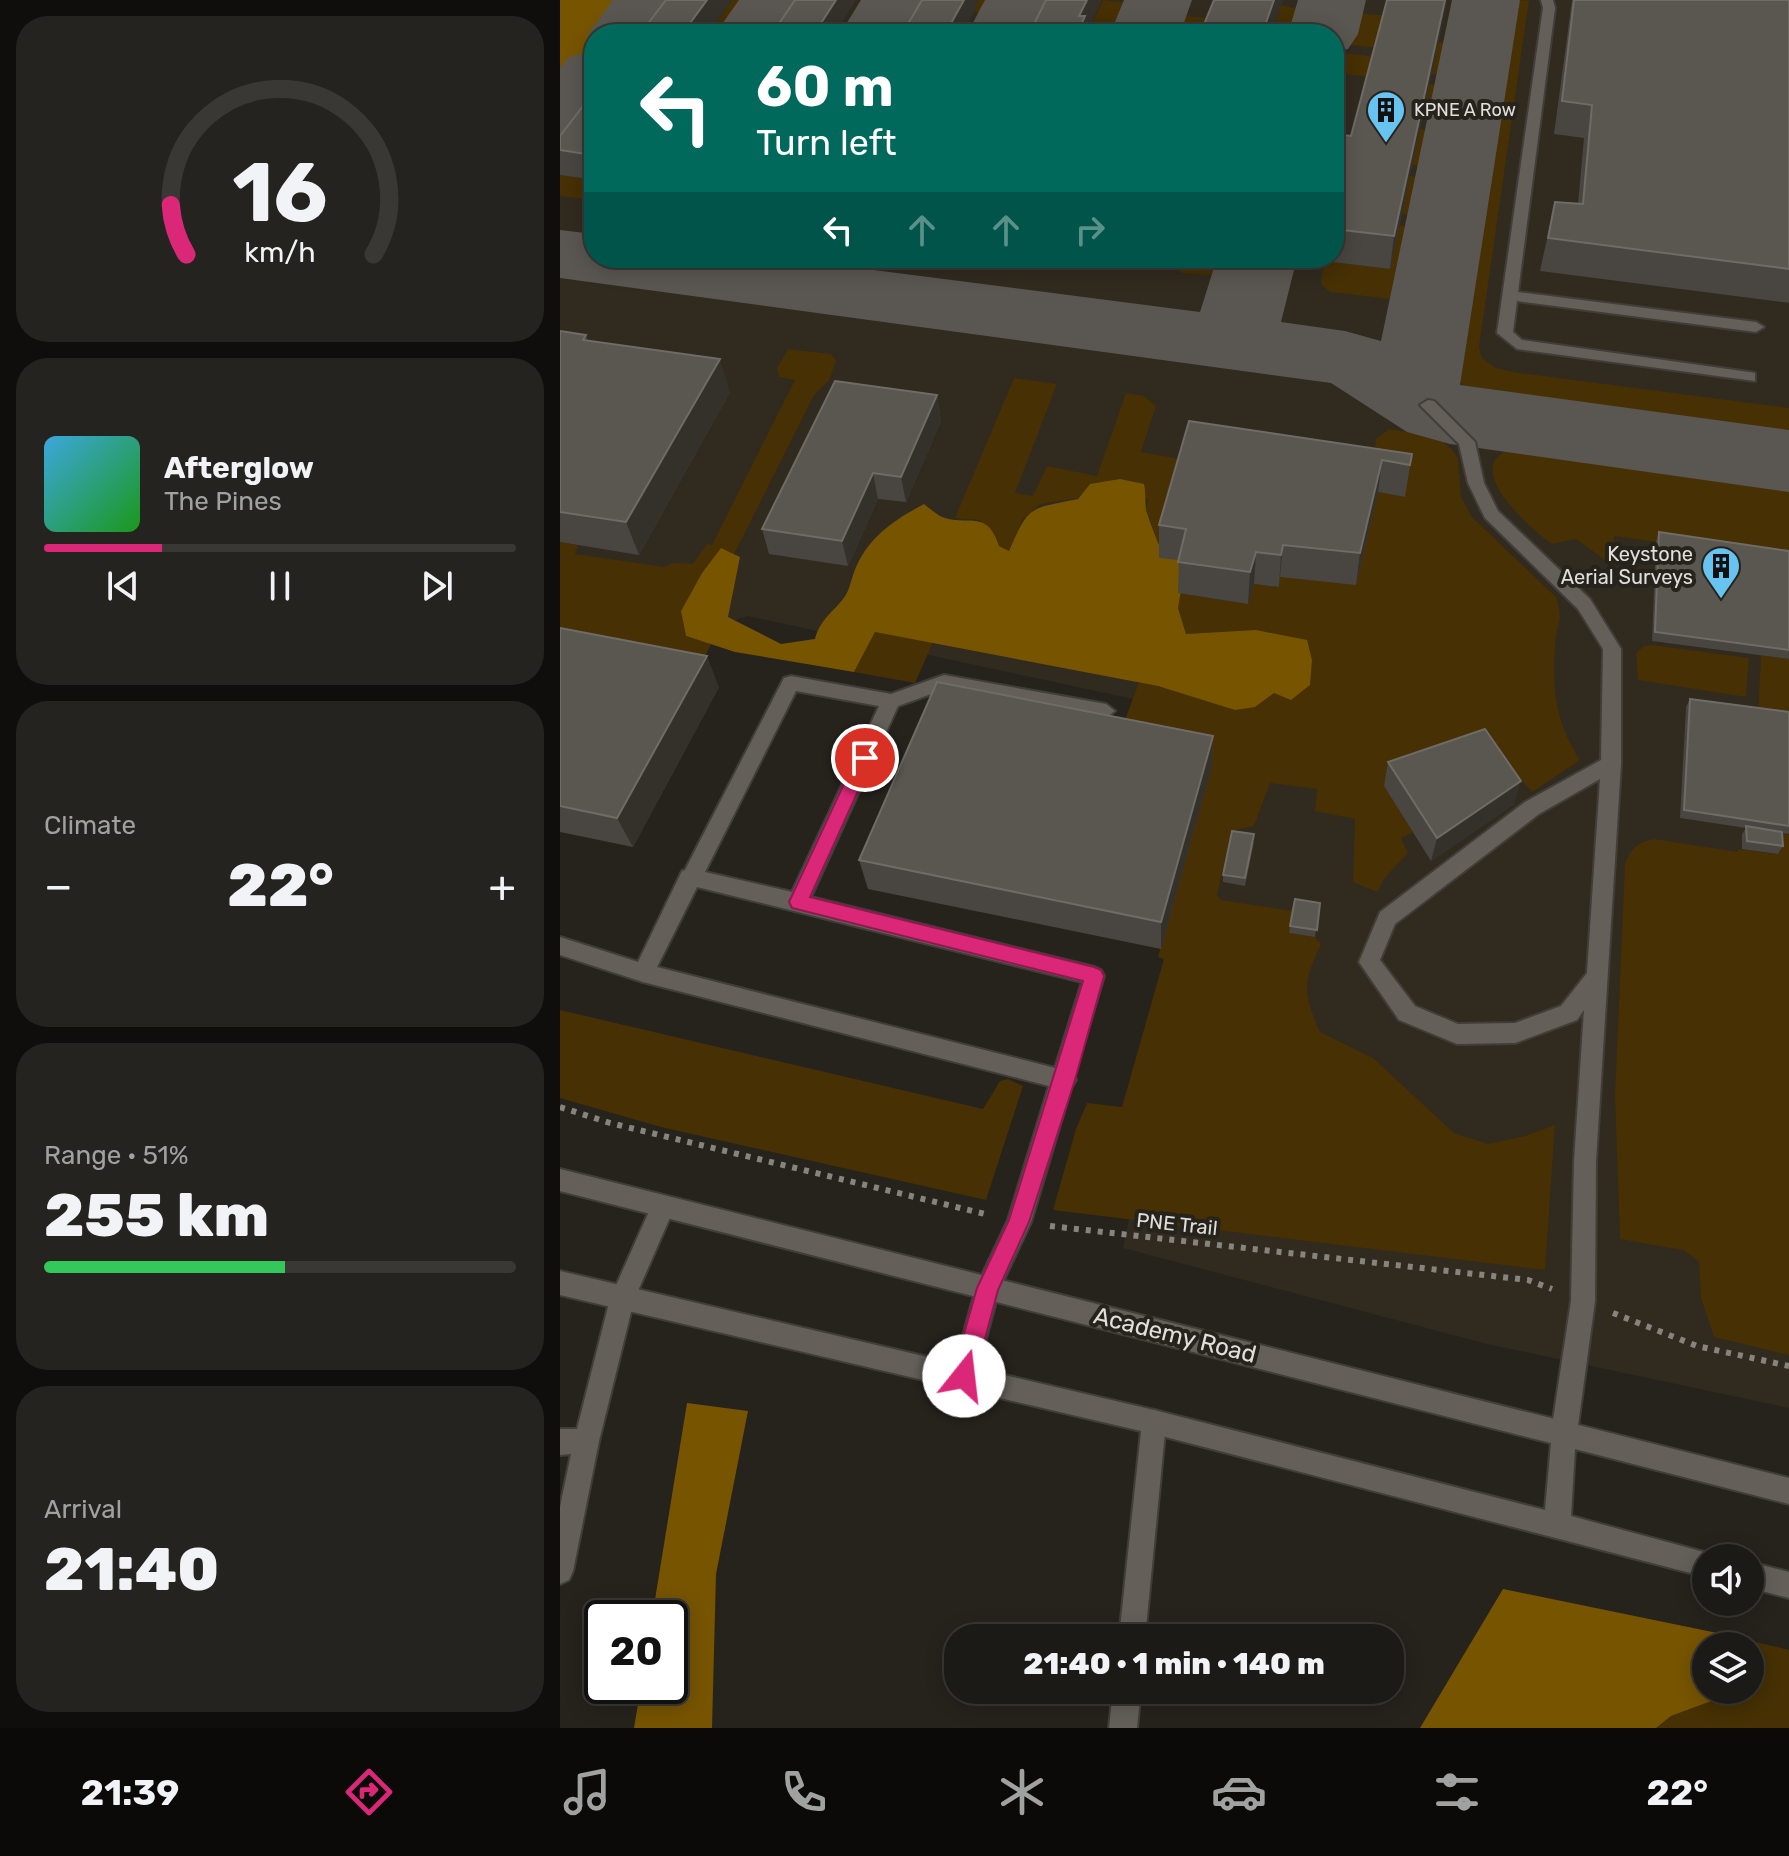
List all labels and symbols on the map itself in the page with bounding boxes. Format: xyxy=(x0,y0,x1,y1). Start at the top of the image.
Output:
building icon: KPNE A Row xyxy=(1365,89,1407,144)
place label: KPNE A Row xyxy=(1414,99,1516,121)
place label: Keystone Aerial Surveys xyxy=(1561,542,1693,589)
building icon: Keystone Aerial Surveys xyxy=(1700,545,1742,600)
pin xyxy=(831,724,899,792)
street label: PNE Trail xyxy=(1135,1208,1219,1240)
street label: Academy Road xyxy=(1091,1301,1259,1369)
position arrow xyxy=(922,1334,1006,1418)
speed limit sign: 20 xyxy=(584,1600,688,1704)

